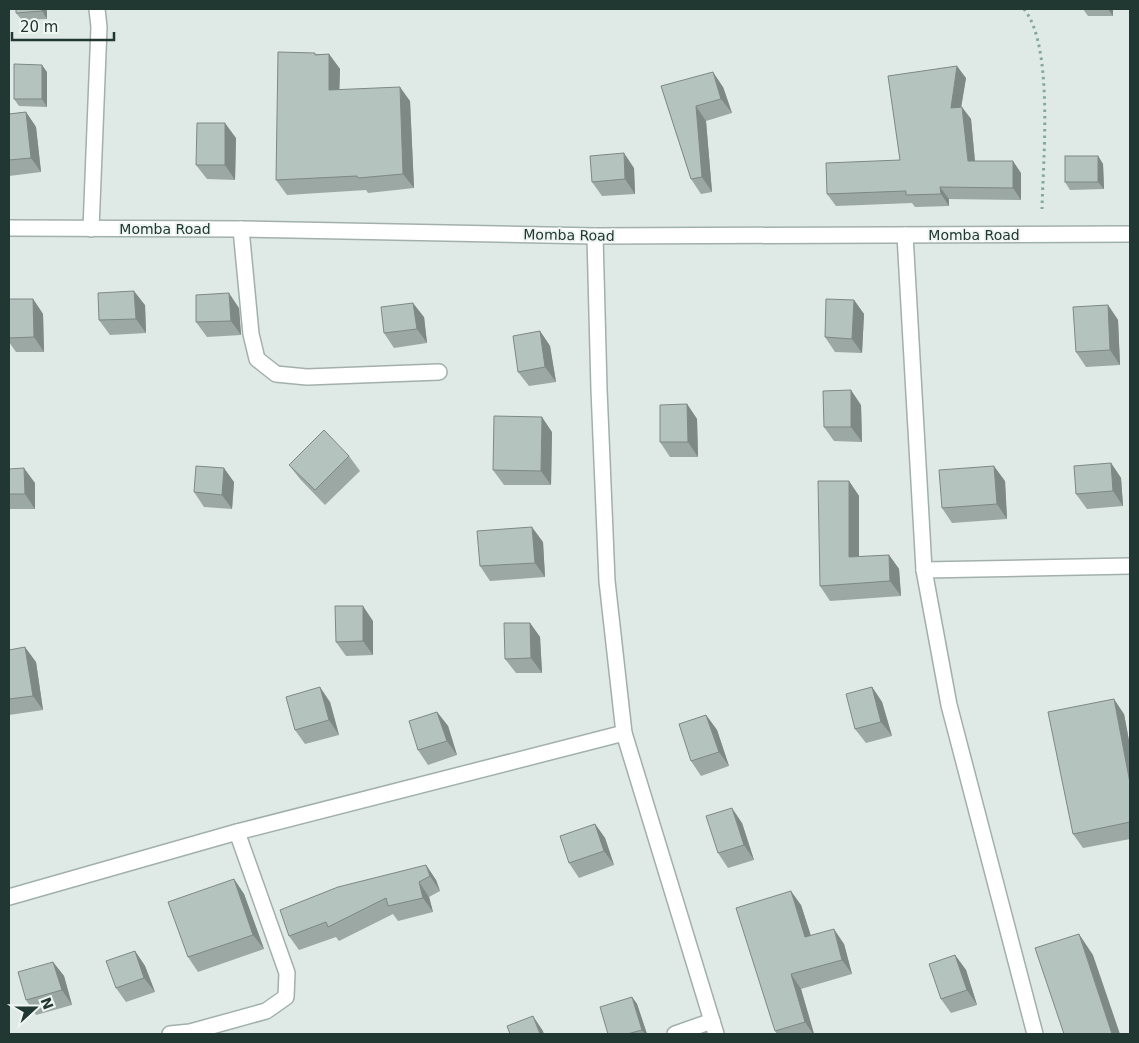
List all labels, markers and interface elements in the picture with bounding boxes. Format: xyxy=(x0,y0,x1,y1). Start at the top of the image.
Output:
scale bar xyxy=(12,10,115,42)
text: 20 m xyxy=(20,18,58,36)
street label: Momba Road xyxy=(119,221,211,237)
street label: Momba Road xyxy=(523,226,615,244)
street label: Momba Road xyxy=(928,227,1020,243)
north arrow xyxy=(10,983,60,1033)
text: N xyxy=(38,995,57,1012)

